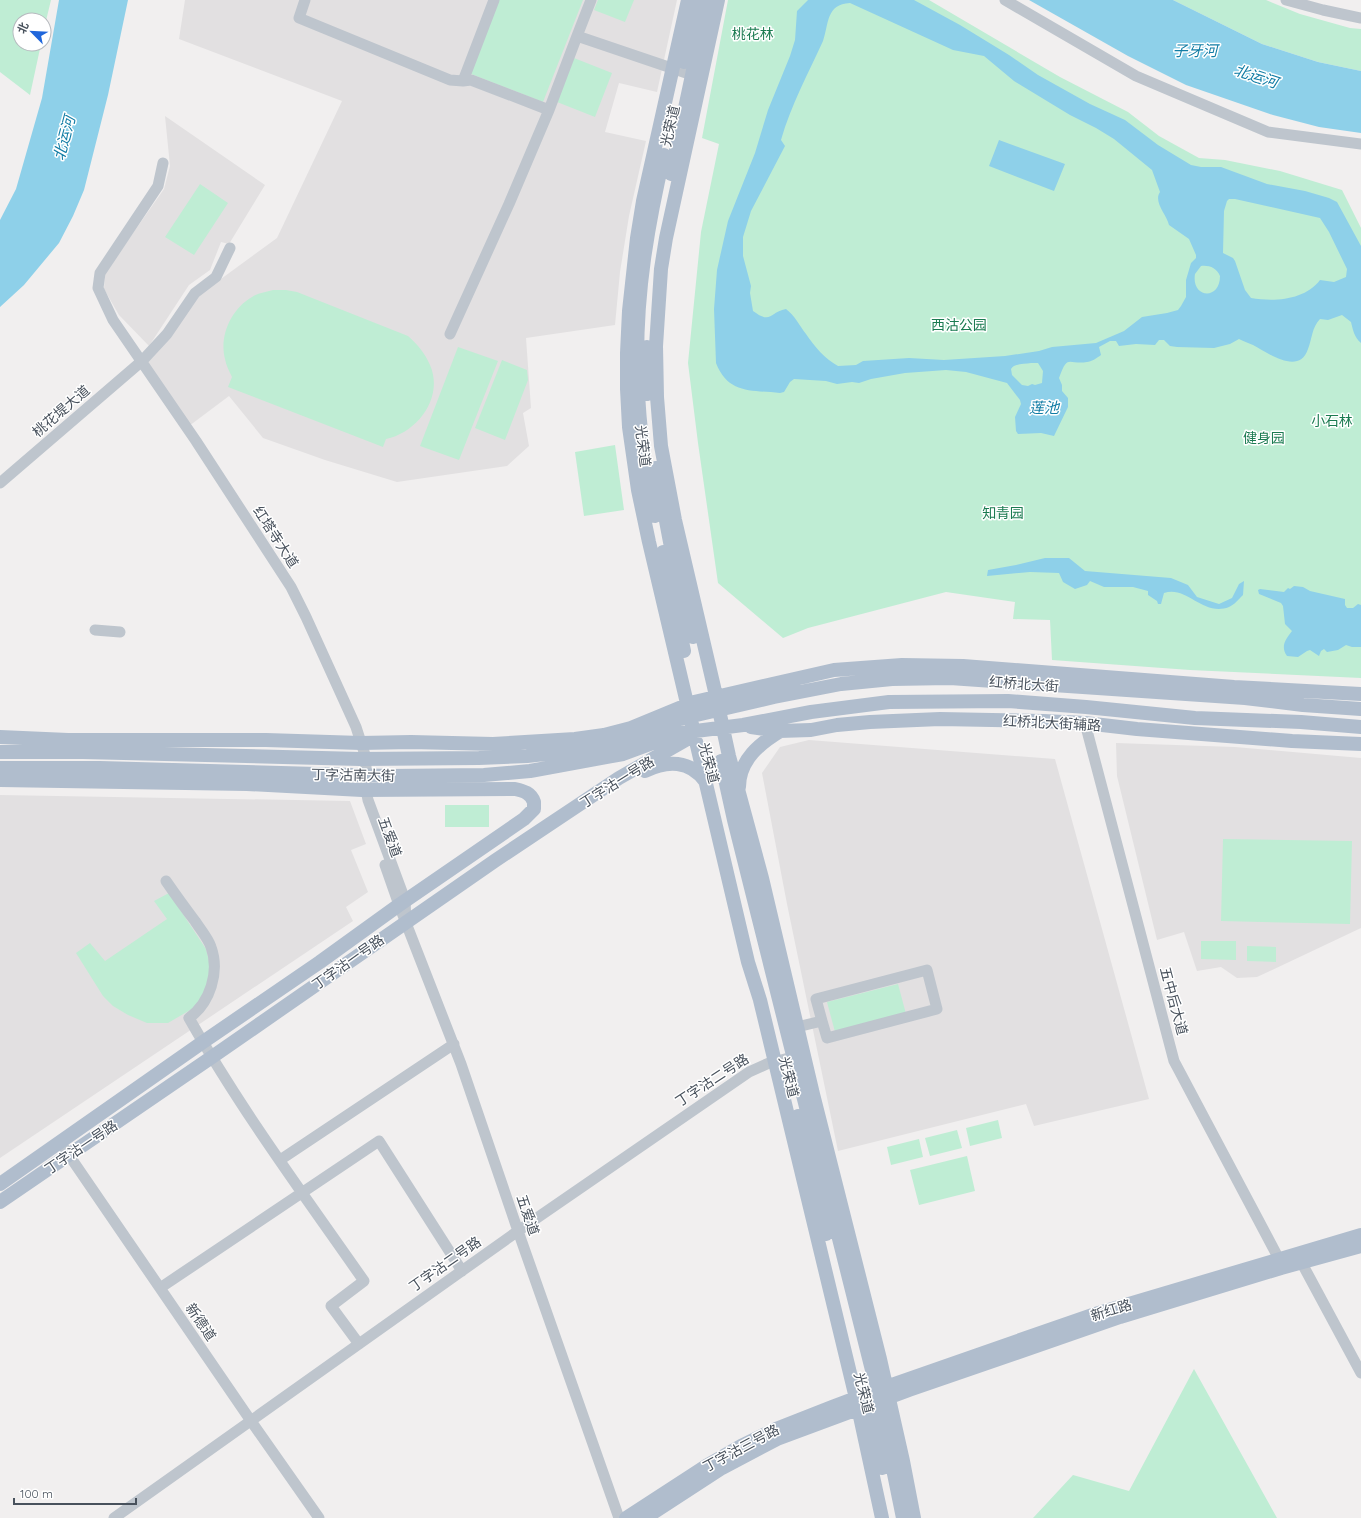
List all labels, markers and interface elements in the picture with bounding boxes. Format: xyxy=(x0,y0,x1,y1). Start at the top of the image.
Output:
north arrow xyxy=(12,12,52,52)
text: 北 xyxy=(14,20,31,36)
park label: 桃花林 xyxy=(732,25,774,43)
water label: 子牙河 xyxy=(1172,41,1220,60)
water label: 北运河 xyxy=(1232,60,1283,93)
street label: 光荣道 xyxy=(657,104,683,148)
water label: 北运河 xyxy=(49,111,80,162)
park label: 西沽公园 xyxy=(931,316,987,334)
street label: 桃花堤大道 xyxy=(29,381,93,441)
water label: 莲池 xyxy=(1029,398,1061,417)
park label: 小石林 xyxy=(1311,412,1353,430)
street label: 光荣道 xyxy=(632,424,654,468)
park label: 健身园 xyxy=(1243,429,1285,447)
street label: 红塔寺大道 xyxy=(249,503,303,571)
park label: 知青园 xyxy=(982,504,1024,522)
street label: 红桥北大街 xyxy=(988,673,1060,695)
street label: 红桥北大街辅路 xyxy=(1003,711,1101,735)
street label: 光荣道 xyxy=(695,740,723,786)
street label: 丁字沽一号路 xyxy=(577,752,657,812)
street label: 丁字沽南大街 xyxy=(311,765,395,785)
street label: 五爱道 xyxy=(374,814,406,860)
street label: 丁字沽一号路 xyxy=(308,931,388,993)
street label: 五中后大道 xyxy=(1156,965,1192,1037)
street label: 丁字沽二号路 xyxy=(672,1050,752,1110)
street label: 光荣道 xyxy=(775,1054,803,1100)
street label: 丁字沽一号路 xyxy=(41,1116,121,1178)
street label: 五爱道 xyxy=(513,1192,543,1238)
street label: 丁字沽二号路 xyxy=(405,1233,485,1295)
street label: 新红路 xyxy=(1088,1295,1134,1325)
street label: 新德道 xyxy=(182,1300,220,1344)
street label: 光荣道 xyxy=(850,1370,878,1416)
street label: 丁字沽三号路 xyxy=(700,1420,782,1476)
scale bar xyxy=(14,1480,136,1506)
text: 100 m xyxy=(20,1486,53,1501)

